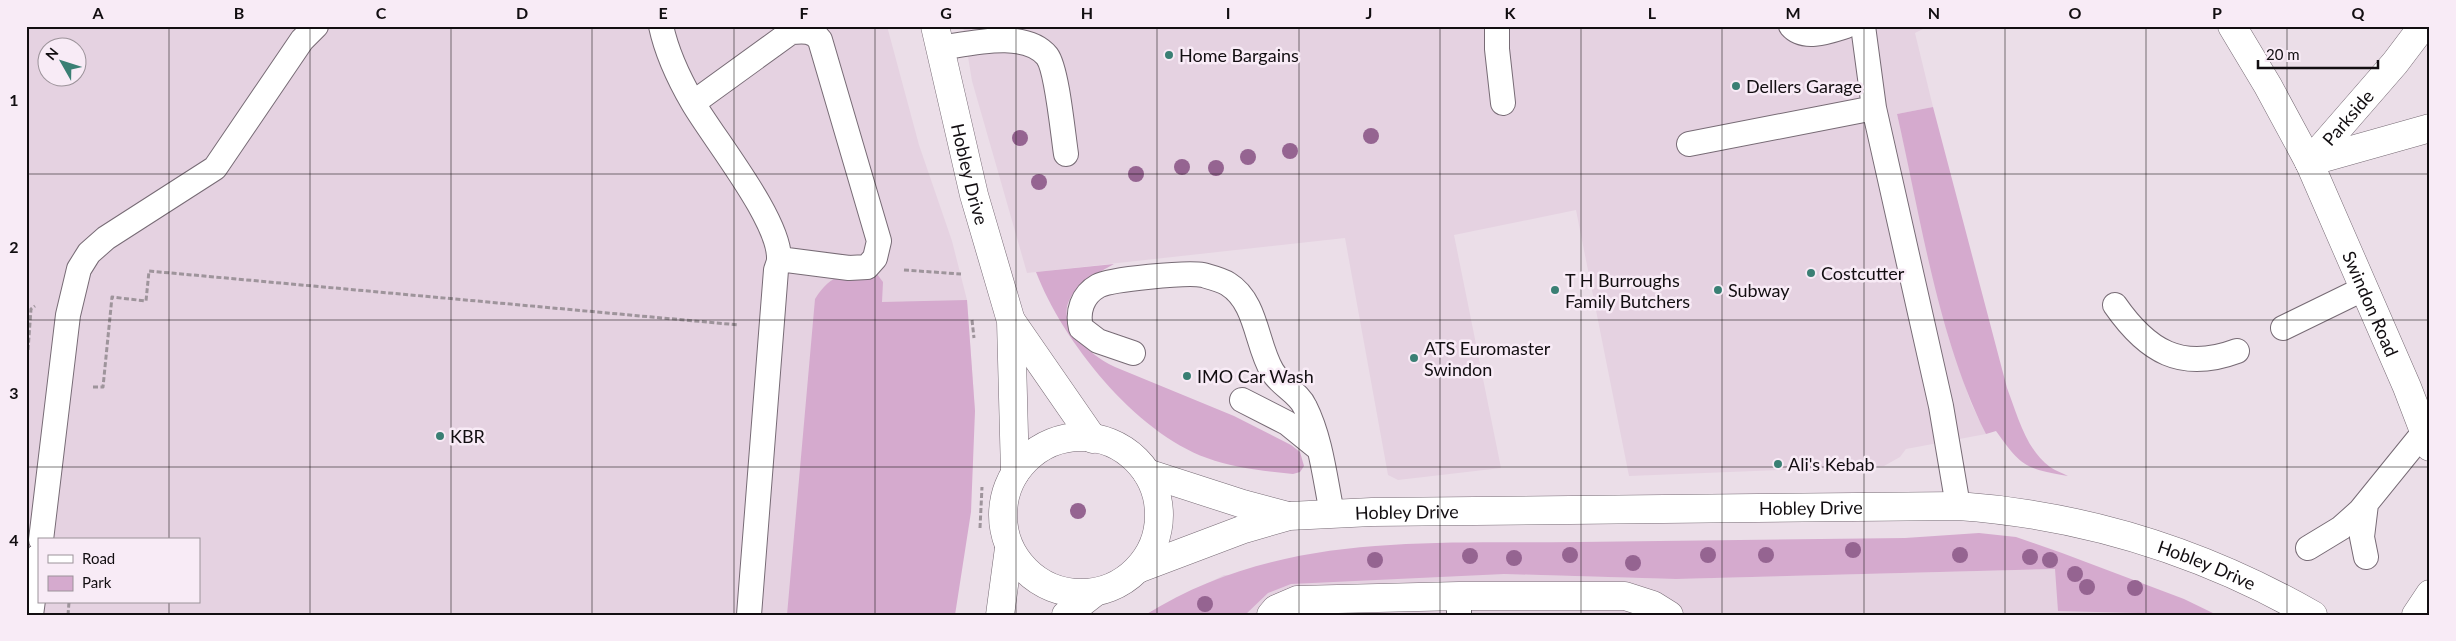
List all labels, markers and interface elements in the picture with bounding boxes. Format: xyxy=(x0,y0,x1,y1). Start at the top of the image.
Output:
text: A xyxy=(91,3,104,22)
text: B xyxy=(234,3,244,22)
text: C xyxy=(376,3,387,22)
text: D xyxy=(516,3,528,22)
text: E xyxy=(658,3,668,22)
text: F xyxy=(799,3,809,22)
text: G xyxy=(940,3,952,22)
text: H xyxy=(1081,3,1093,22)
text: I xyxy=(1226,3,1230,22)
text: J xyxy=(1366,3,1372,22)
text: K xyxy=(1505,3,1517,22)
text: L xyxy=(1648,3,1657,22)
text: M xyxy=(1785,3,1801,22)
text: N xyxy=(1928,3,1940,22)
text: O xyxy=(2069,3,2082,22)
text: P xyxy=(2212,3,2222,22)
text: Q xyxy=(2352,3,2365,22)
north arrow xyxy=(38,38,88,88)
scale bar xyxy=(2258,38,2378,70)
text: N xyxy=(42,44,62,63)
place label: Home Bargains xyxy=(1179,44,1299,66)
text: 20 m xyxy=(2266,45,2300,63)
marker: Home Bargains xyxy=(1163,49,1175,61)
place label: Dellers Garage xyxy=(1746,75,1862,97)
marker: Dellers Garage xyxy=(1730,80,1742,92)
street label: Parkside xyxy=(2317,85,2378,150)
text: 1 xyxy=(9,90,19,109)
street label: Hobley Drive xyxy=(947,121,993,227)
text: 2 xyxy=(9,237,19,256)
street label: Swindon Road xyxy=(2338,248,2403,360)
place label: Costcutter xyxy=(1821,262,1905,284)
marker: Costcutter xyxy=(1805,267,1817,279)
place label: T H Burroughs Family Butchers xyxy=(1565,269,1690,312)
place label: Subway xyxy=(1728,279,1790,301)
marker: T H Burroughs Family Butchers xyxy=(1549,284,1561,296)
marker: Subway xyxy=(1712,284,1724,296)
place label: ATS Euromaster Swindon xyxy=(1424,337,1551,380)
marker: ATS Euromaster Swindon xyxy=(1408,352,1420,364)
place label: IMO Car Wash xyxy=(1197,365,1314,387)
marker: IMO Car Wash xyxy=(1181,370,1193,382)
text: 3 xyxy=(9,383,19,402)
place label: KBR xyxy=(450,425,486,447)
marker: KBR xyxy=(434,430,446,442)
place label: Ali's Kebab xyxy=(1788,453,1875,475)
marker: Ali's Kebab xyxy=(1772,458,1784,470)
street label: Hobley Drive xyxy=(1759,496,1863,519)
street label: Hobley Drive xyxy=(1354,500,1459,524)
text: 4 xyxy=(9,530,19,549)
street label: Hobley Drive xyxy=(2155,535,2259,594)
legend xyxy=(38,538,200,604)
text: Road xyxy=(82,549,115,567)
text: Park xyxy=(82,573,112,591)

